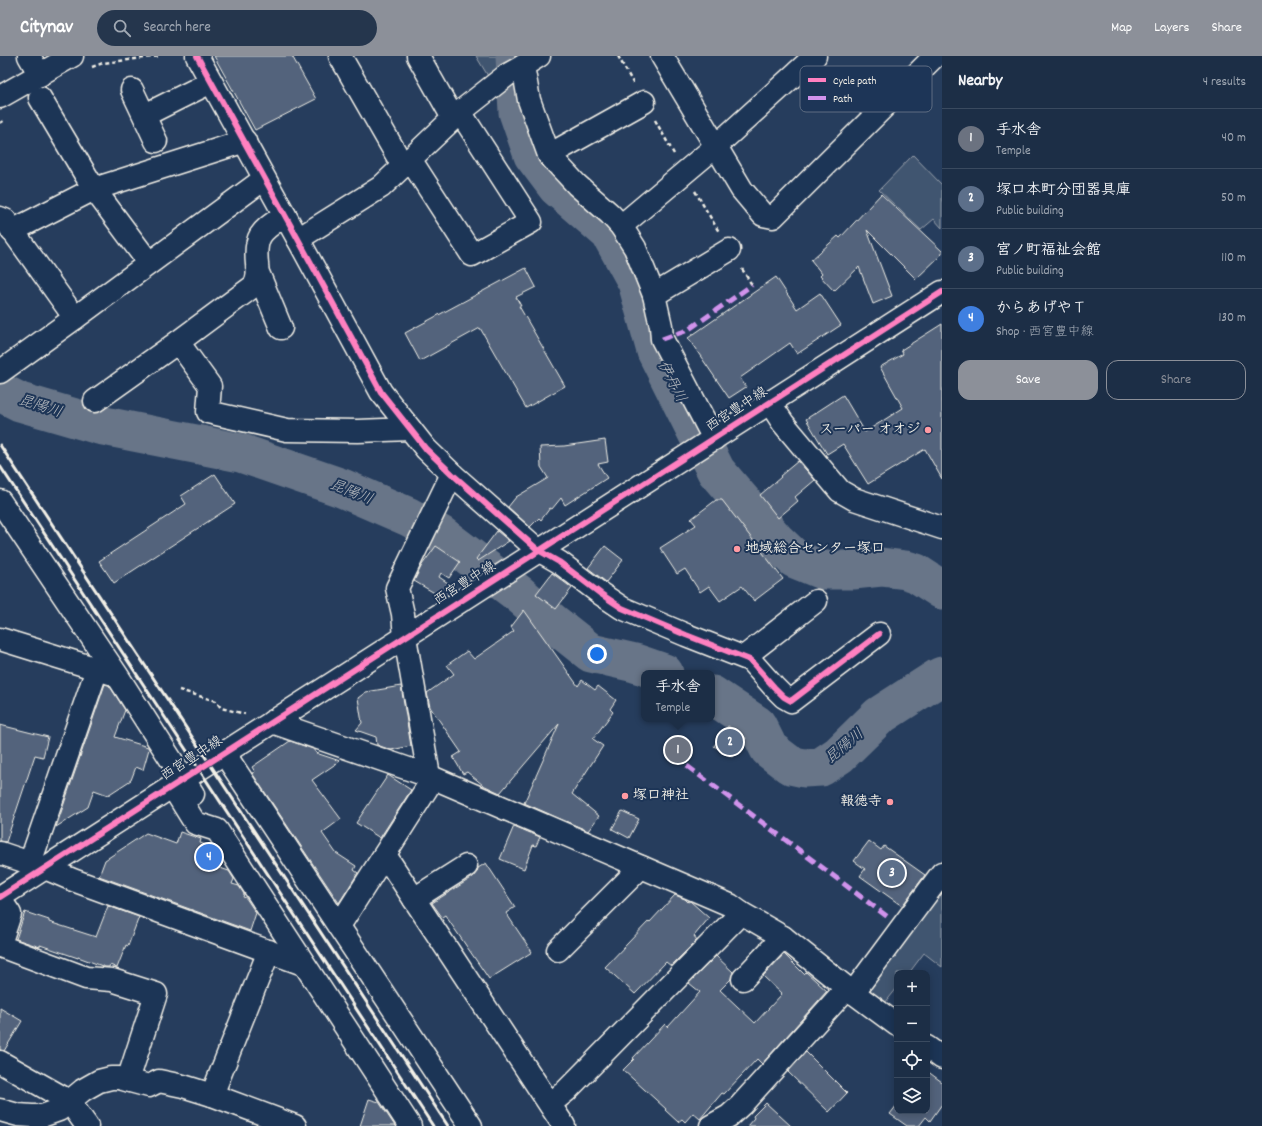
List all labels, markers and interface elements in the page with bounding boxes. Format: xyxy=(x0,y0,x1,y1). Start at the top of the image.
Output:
search box xyxy=(97,10,377,46)
text: Citynav xyxy=(20,15,73,42)
icon: search xyxy=(111,17,133,39)
text: Search here xyxy=(143,17,211,39)
text: Map xyxy=(1111,18,1132,38)
text: Layers xyxy=(1154,18,1189,38)
text: Share xyxy=(1211,18,1242,38)
legend xyxy=(800,66,932,112)
text: Nearby xyxy=(958,70,1002,94)
text: 4 results xyxy=(1203,73,1246,92)
text: Cycle path xyxy=(833,74,877,90)
text: Path xyxy=(833,92,852,108)
text: 手水舎 xyxy=(996,120,1041,142)
text: 1 xyxy=(970,129,972,148)
text: 40 m xyxy=(1222,129,1246,148)
text: Temple xyxy=(996,142,1031,161)
text: 塚口本町分団器具庫 xyxy=(996,180,1131,202)
text: 2 xyxy=(968,189,974,208)
text: 50 m xyxy=(1221,189,1246,208)
text: Public building xyxy=(996,202,1064,221)
text: 宮ノ町福祉会館 xyxy=(996,240,1101,262)
text: 3 xyxy=(968,249,974,268)
text: 110 m xyxy=(1221,249,1246,268)
text: Public building xyxy=(996,262,1064,281)
text: からあげやＴ xyxy=(996,298,1087,320)
text: 4 xyxy=(968,309,974,328)
text: 130 m xyxy=(1218,309,1246,328)
text: Shop · 西宮豊中線 xyxy=(996,323,1093,342)
water label: 伊丹川 xyxy=(651,357,691,407)
button: Save xyxy=(958,360,1098,400)
button: Share xyxy=(1106,360,1246,400)
street label: 西宮豊中線 xyxy=(702,383,772,437)
water label: 昆陽川 xyxy=(15,390,65,424)
place label: スーパー オオジ xyxy=(819,420,920,440)
marker: スーパー オオジ xyxy=(923,425,933,435)
water label: 昆陽川 xyxy=(326,474,376,512)
place label: 地域総合センター塚口 xyxy=(745,539,885,559)
marker: 地域総合センター塚口 xyxy=(732,544,742,554)
street label: 西宮豊中線 xyxy=(430,557,500,611)
your location xyxy=(587,644,607,664)
popup xyxy=(641,670,715,722)
text: 手水舎 xyxy=(655,677,701,699)
text: Temple xyxy=(655,699,690,718)
water label: 昆陽川 xyxy=(821,724,869,770)
pin: 2 xyxy=(717,727,743,757)
street label: 西宮豊中線 xyxy=(157,732,227,786)
pin: 1 xyxy=(665,735,691,765)
place label: 塚口神社 xyxy=(633,786,689,806)
marker: 塚口神社 xyxy=(620,791,630,801)
place label: 報徳寺 xyxy=(840,792,882,812)
marker: 報徳寺 xyxy=(885,797,895,807)
pin: 4 xyxy=(196,842,222,872)
pin: 3 xyxy=(879,858,905,888)
map controls xyxy=(894,970,930,1114)
button: + xyxy=(894,970,930,1006)
button: − xyxy=(894,1006,930,1042)
button: locate xyxy=(894,1042,930,1078)
button: layers xyxy=(894,1078,930,1114)

